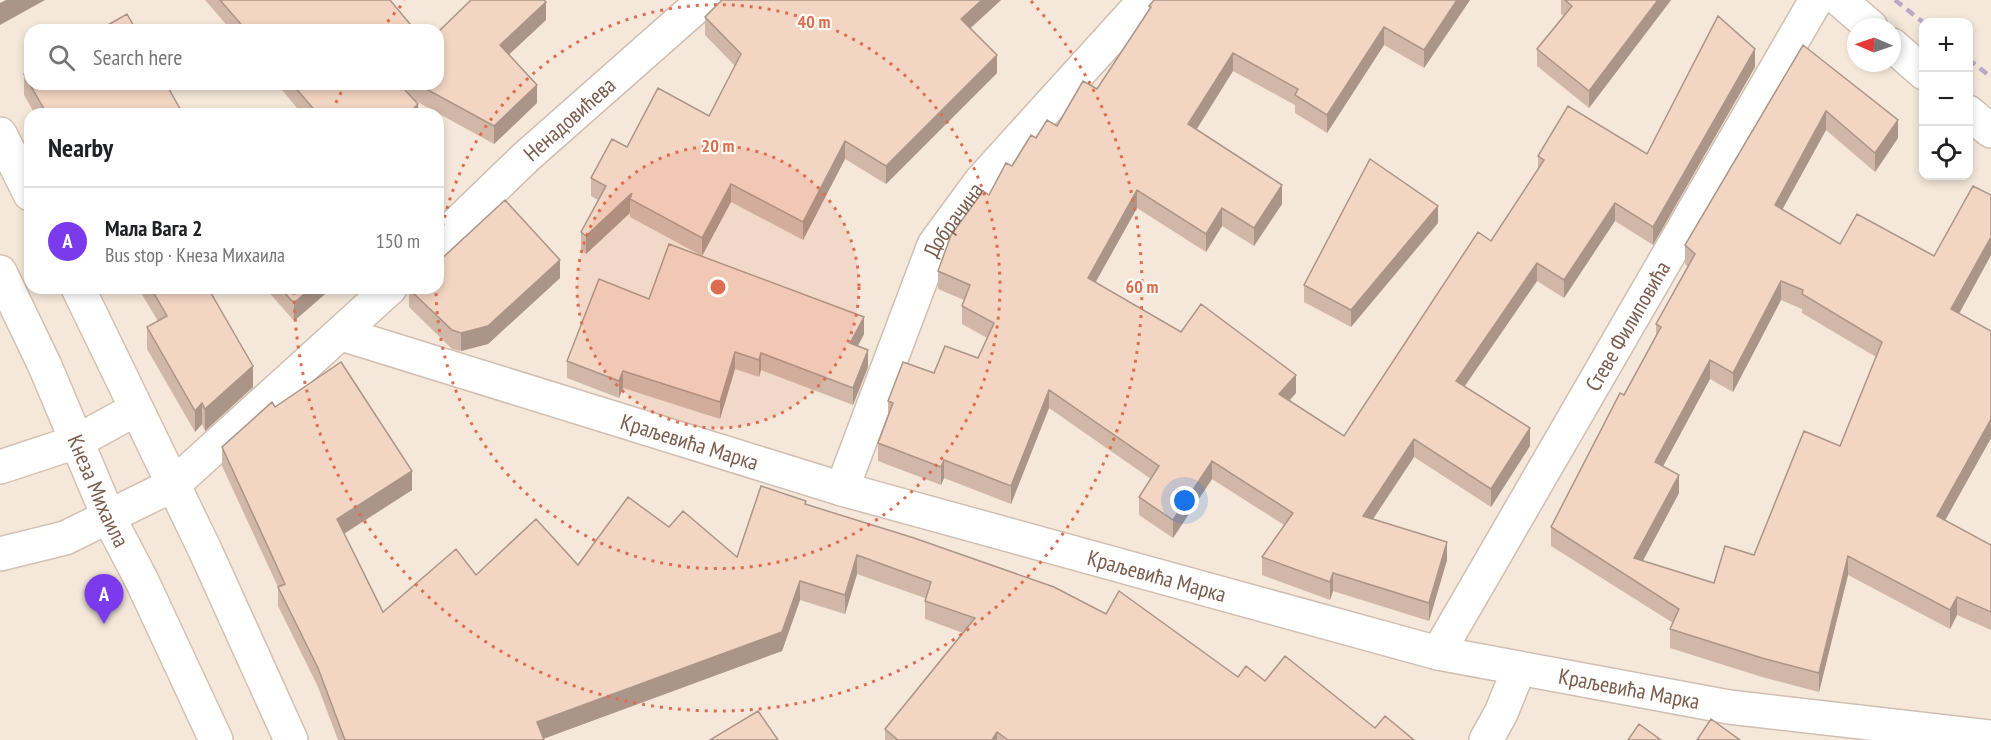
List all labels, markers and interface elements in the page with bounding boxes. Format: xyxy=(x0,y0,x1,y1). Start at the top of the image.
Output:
text: 40 m xyxy=(798,10,830,33)
north arrow xyxy=(1847,18,1901,72)
map controls xyxy=(1919,18,1973,180)
button: + xyxy=(1919,18,1973,72)
search box xyxy=(24,24,444,90)
icon: search xyxy=(45,41,78,74)
text: Search here xyxy=(93,43,182,71)
street label: Ненадовићева xyxy=(517,71,621,167)
button: − xyxy=(1919,72,1973,126)
button: locate xyxy=(1919,126,1973,180)
text: Nearby xyxy=(48,131,113,164)
text: 20 m xyxy=(702,134,734,157)
street label: Добрачина xyxy=(917,177,989,261)
text: Мала Вага 2 xyxy=(105,214,203,242)
text: A xyxy=(62,228,73,254)
text: 150 m xyxy=(376,228,420,254)
text: Bus stop · Кнеза Михаила xyxy=(105,242,285,268)
street label: Стеве Филиповића xyxy=(1579,256,1676,396)
text: 60 m xyxy=(1126,275,1158,298)
centre of rings xyxy=(708,277,728,297)
street label: Краљевића Марка xyxy=(617,407,762,476)
street label: Кнеза Михаила xyxy=(62,431,136,552)
your location xyxy=(1170,486,1199,515)
street label: Краљевића Марка xyxy=(1084,543,1229,608)
pin: A xyxy=(84,574,124,624)
street label: Краљевића Марка xyxy=(1556,662,1702,715)

